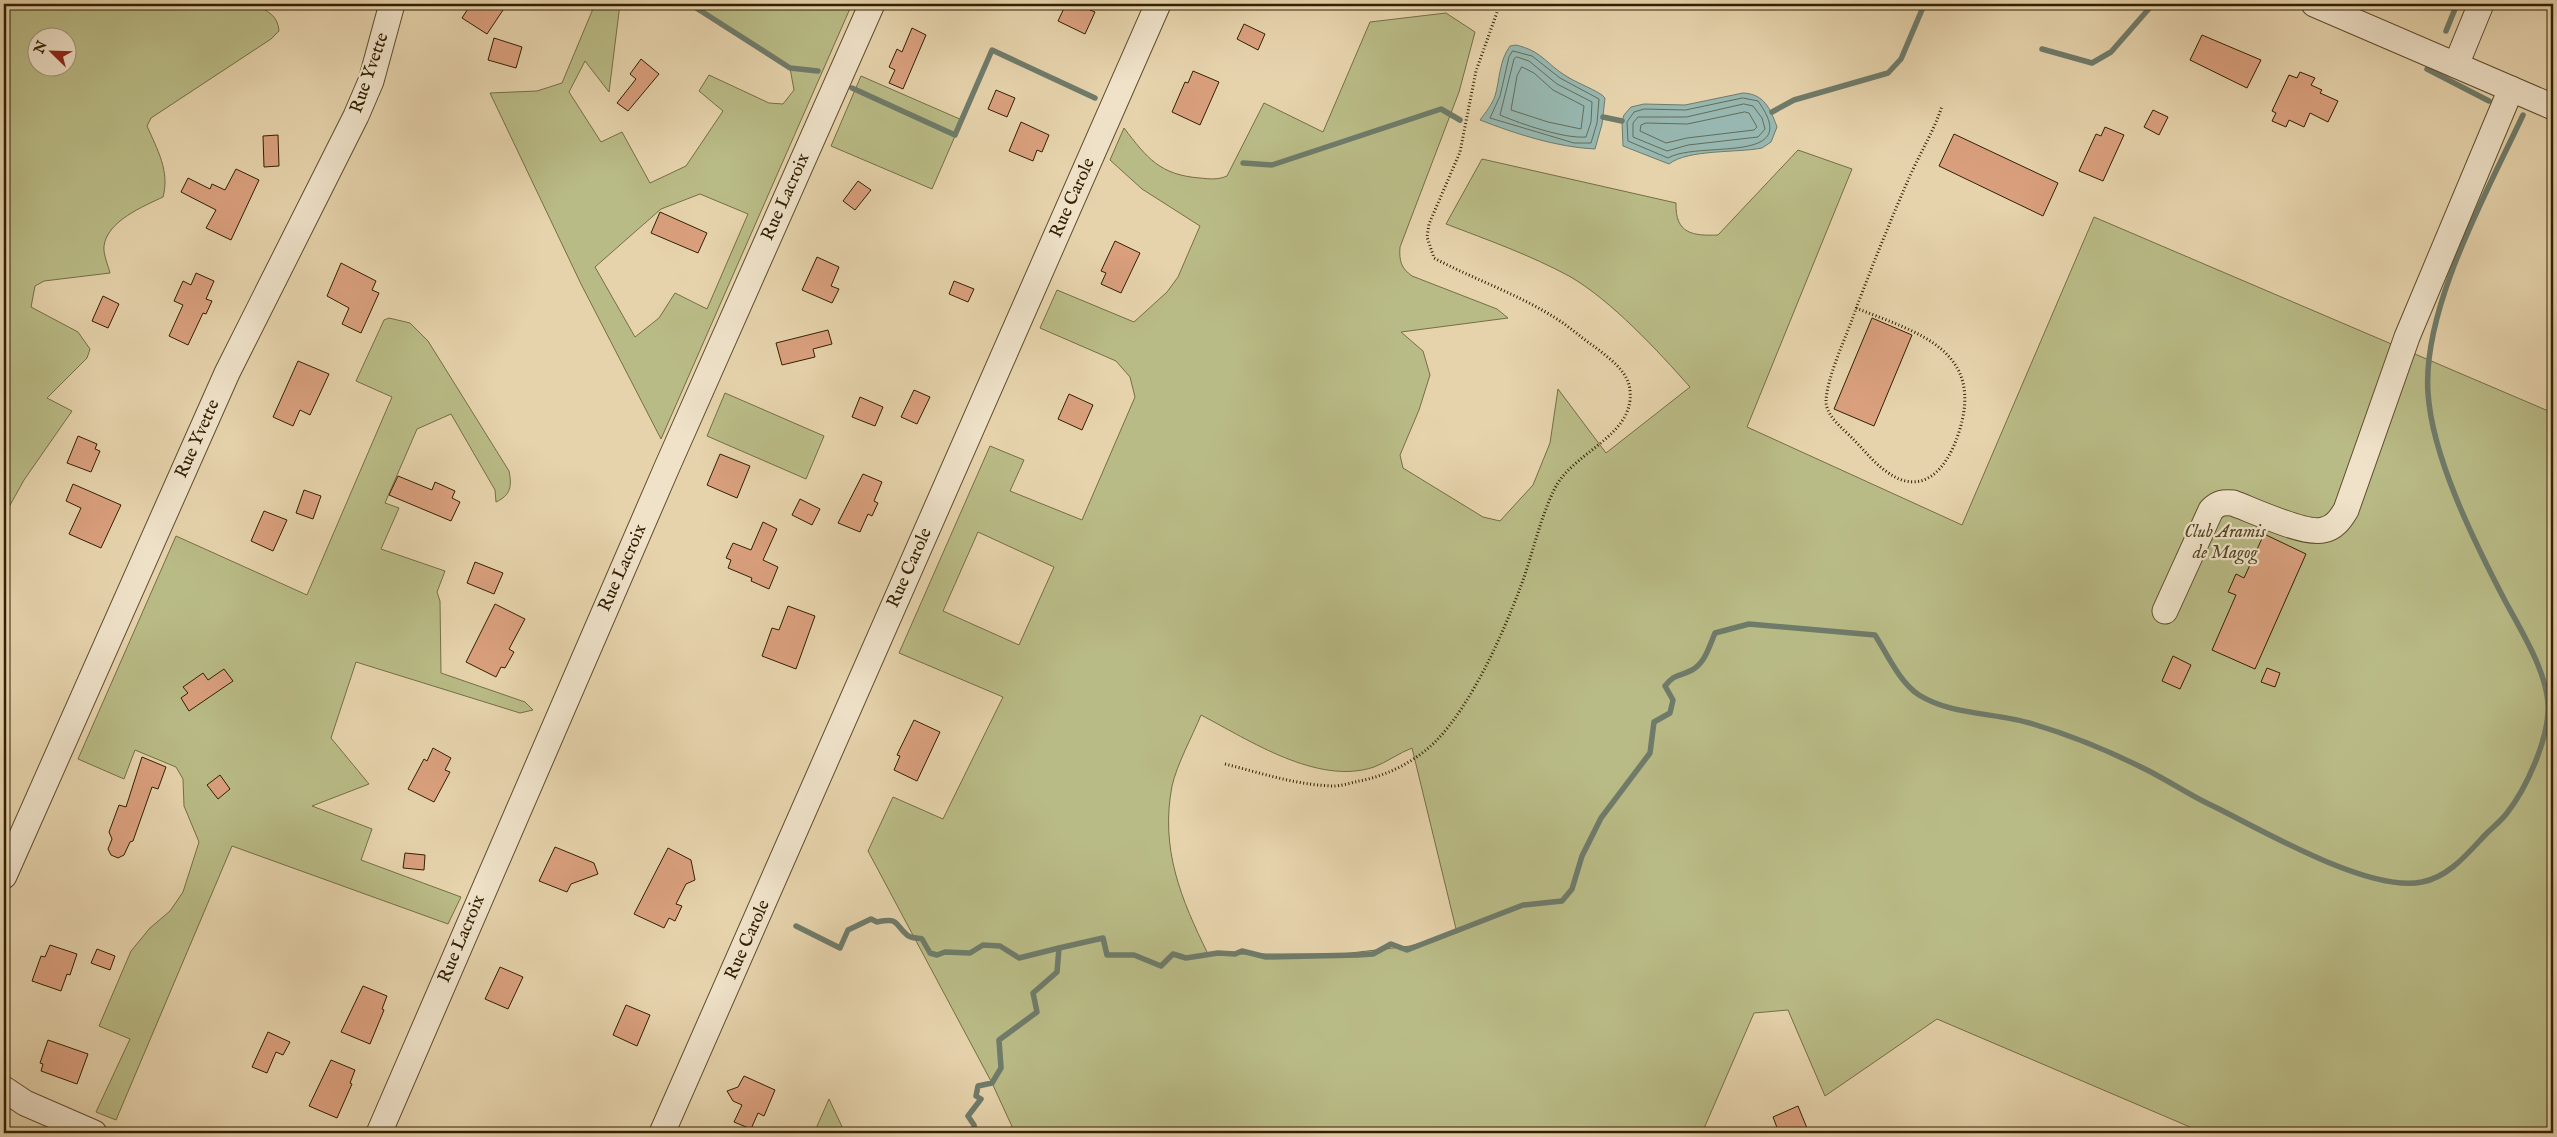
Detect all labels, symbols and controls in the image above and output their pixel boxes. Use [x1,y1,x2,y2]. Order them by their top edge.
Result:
north arrow [28,28,78,78]
street label: Rue Yvette [345,30,395,116]
text: N [30,38,52,57]
street label: Rue Lacroix [757,150,816,244]
street label: Rue Carole [1045,154,1101,242]
street label: Rue Yvette [170,396,226,482]
street label: Rue Lacroix [594,521,653,615]
park label: Club Aramis de Magog [2184,521,2267,565]
street label: Rue Carole [882,524,938,612]
street label: Rue Lacroix [433,891,491,986]
street label: Rue Carole [720,896,776,984]

